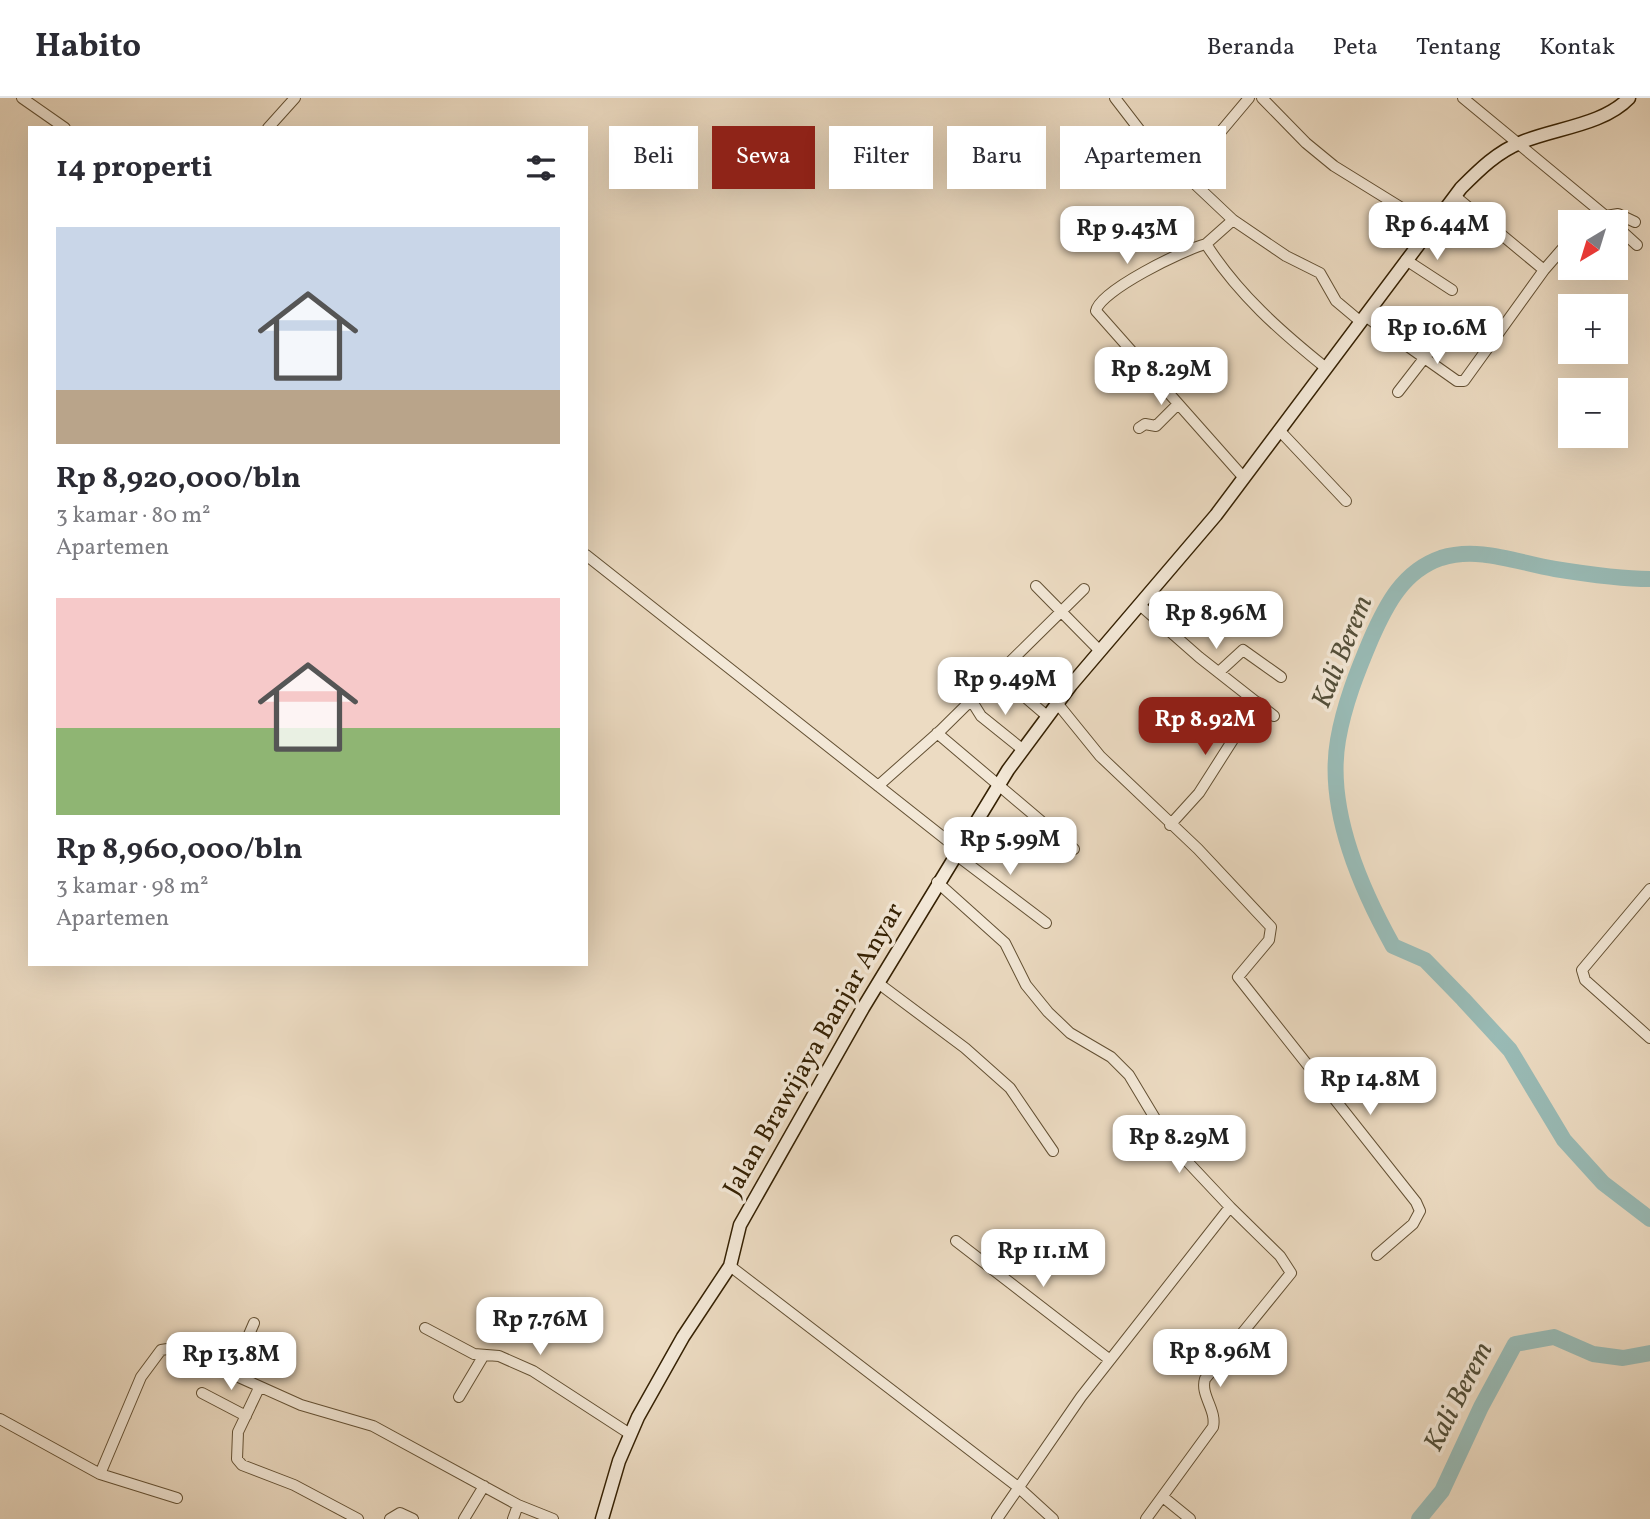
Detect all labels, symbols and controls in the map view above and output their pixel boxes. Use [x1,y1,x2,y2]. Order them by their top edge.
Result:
text: Habito [35,25,141,71]
text: Beranda [1207,31,1295,65]
text: Peta [1333,31,1378,65]
text: Tentang [1416,31,1501,65]
text: Kontak [1539,31,1615,65]
chip: Beli [609,126,698,189]
chip: Sewa [712,126,815,189]
chip: Filter [829,126,933,189]
chip: Baru [947,126,1046,189]
chip: Apartemen [1060,126,1226,189]
text: 14 properti [56,147,213,189]
icon: filters [522,149,560,187]
pin: Rp 6.44M [1365,202,1509,262]
pin: Rp 9.43M [1055,206,1199,266]
text: Rp 6.44M [1385,209,1489,241]
north arrow [1558,210,1628,280]
map controls [1558,210,1628,448]
text: Rp 9.43M [1076,213,1178,245]
icon: home [245,273,371,399]
button: + [1558,294,1628,364]
pin: Rp 10.6M [1365,306,1509,366]
text: Rp 10.6M [1387,313,1487,345]
pin: Rp 8.29M [1089,348,1233,407]
text: Rp 8.29M [1111,354,1211,386]
button: − [1558,378,1628,448]
text: Rp 8,920,000/bln [56,458,301,500]
text: 3 kamar · 80 m² [56,500,211,532]
text: Apartemen [56,532,169,564]
water label: Kali Berem [1303,590,1383,714]
pin: Rp 8.96M [1144,592,1288,651]
text: Rp 8.96M [1165,598,1267,630]
icon: home [245,644,371,770]
pin: Rp 9.49M [933,658,1077,717]
text: Rp 9.49M [954,664,1056,696]
pin: Rp 8.92M [1133,698,1277,757]
text: Rp 8.92M [1155,704,1255,736]
pin: Rp 5.99M [938,818,1082,877]
text: Rp 5.99M [960,824,1060,856]
text: Rp 8,960,000/bln [56,829,303,871]
text: 3 kamar · 98 m² [56,871,209,903]
street label: Jalan Brawijaya Banjar Anyar [715,897,913,1203]
text: Apartemen [56,903,169,935]
pin: Rp 14.8M [1298,1058,1442,1117]
text: Rp 14.8M [1320,1064,1420,1096]
pin: Rp 8.29M [1107,1116,1251,1175]
text: Rp 8.29M [1129,1122,1229,1154]
pin: Rp 11.1M [971,1230,1115,1289]
text: Rp 11.1M [997,1236,1089,1268]
pin: Rp 7.76M [468,1298,612,1357]
text: Rp 7.76M [492,1304,588,1336]
pin: Rp 8.96M [1148,1330,1292,1389]
pin: Rp 13.8M [159,1332,303,1392]
text: Rp 8.96M [1169,1336,1271,1368]
water label: Kali Berem [1415,1336,1503,1458]
text: Rp 13.8M [182,1339,280,1371]

